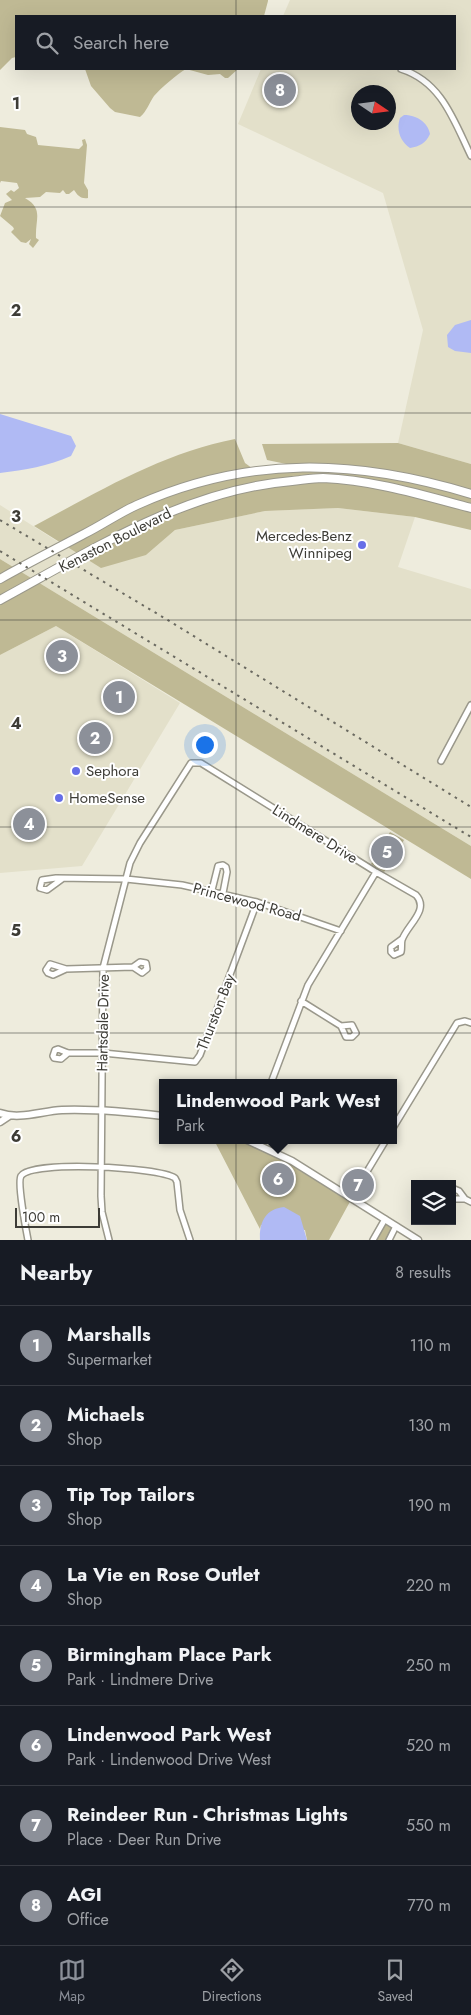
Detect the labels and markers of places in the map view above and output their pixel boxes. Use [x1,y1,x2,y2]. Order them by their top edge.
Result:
pin: 8 [264,71,296,109]
place label: Mercedes-Benz Winnipeg [256,525,352,564]
marker: Mercedes-Benz Winnipeg [356,539,368,551]
pin: 3 [46,637,78,675]
pin: 1 [103,678,135,716]
pin: 2 [79,719,111,757]
place label: Sephora [86,760,139,782]
marker: Sephora [70,765,82,777]
place label: HomeSense [69,787,145,809]
marker: HomeSense [53,792,65,804]
pin: 4 [13,805,45,843]
pin: 5 [371,833,403,871]
pin: 6 [262,1160,294,1198]
pin: 7 [342,1166,374,1204]

